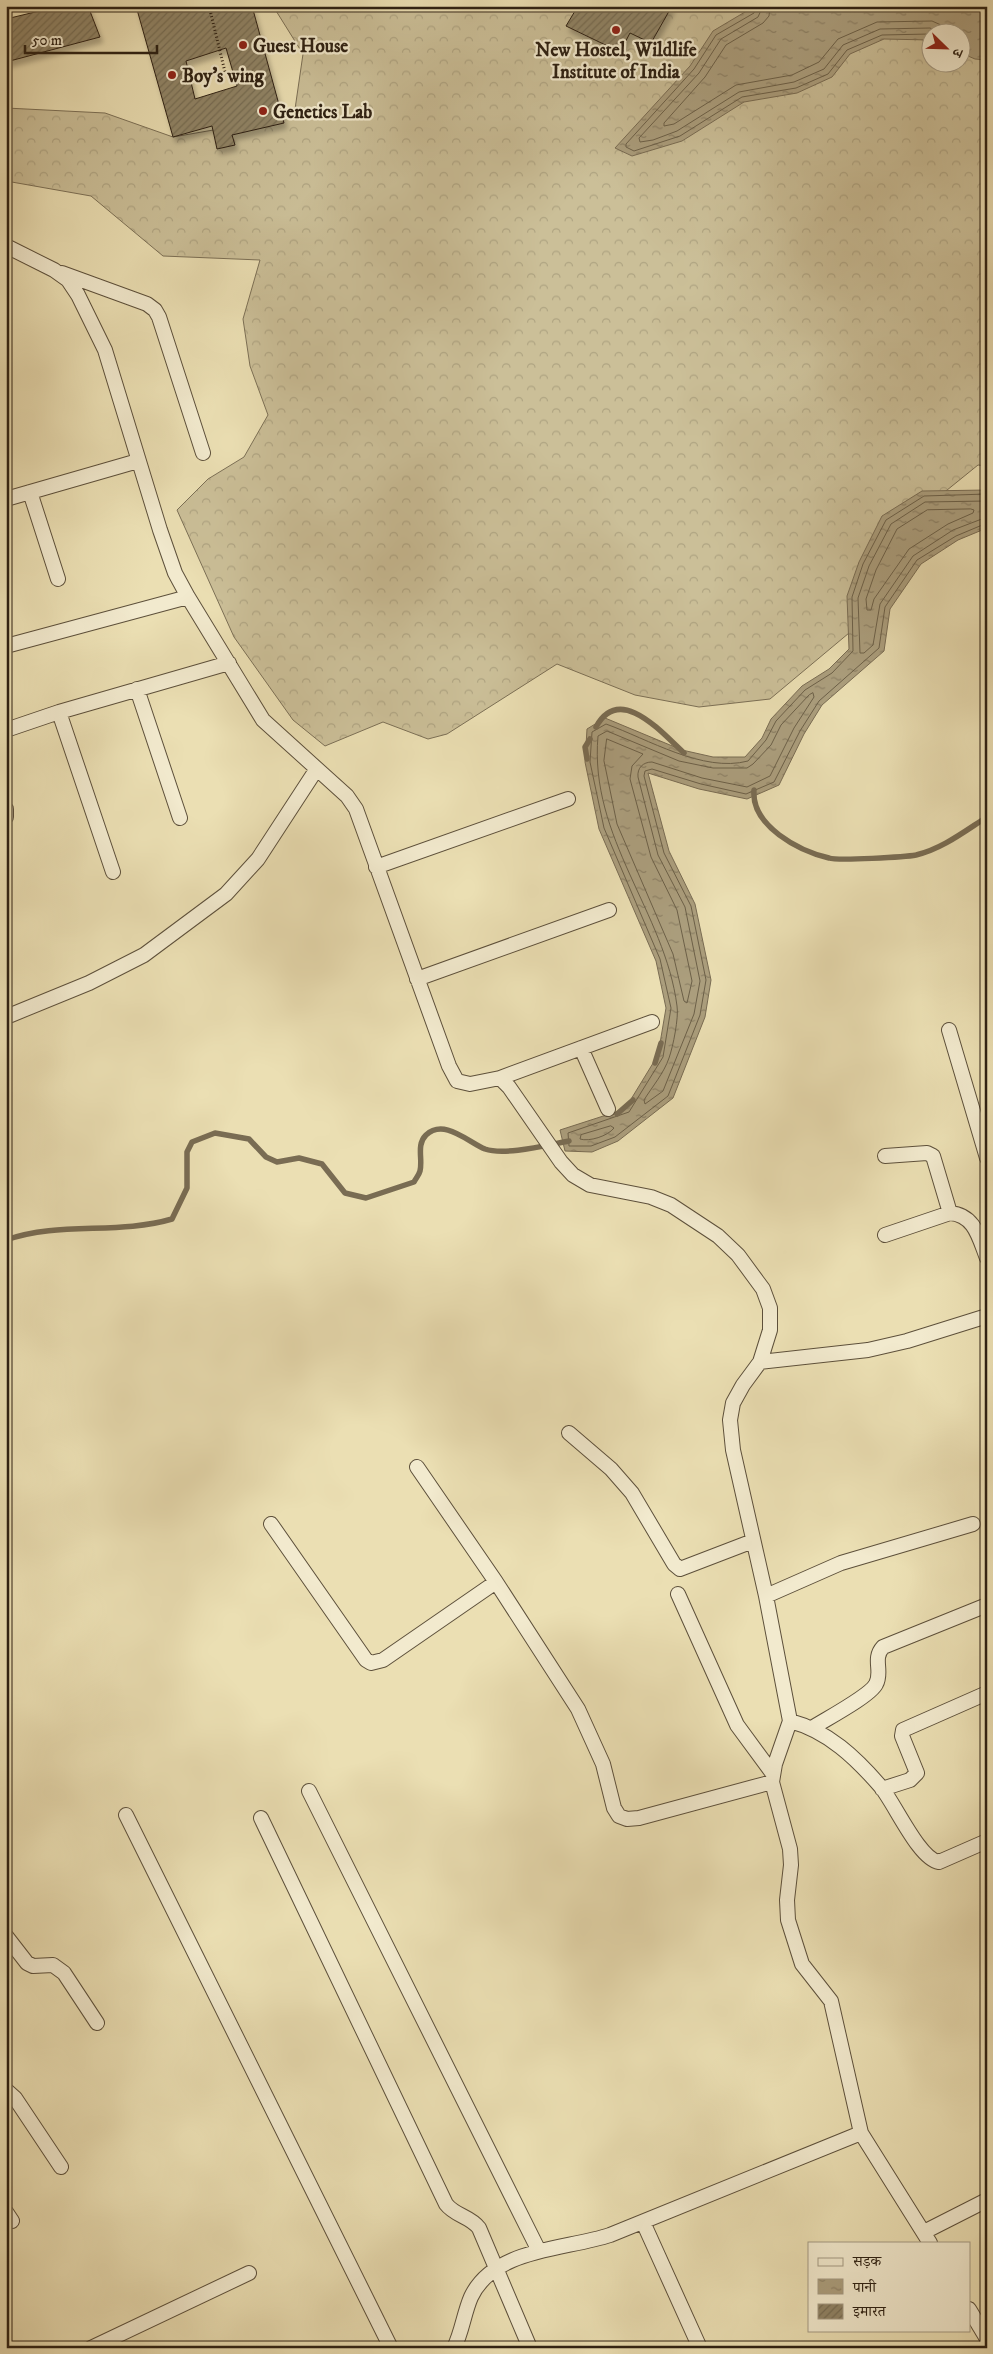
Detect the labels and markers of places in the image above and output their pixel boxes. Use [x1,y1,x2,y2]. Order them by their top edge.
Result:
marker: New Hostel, Wildlife Institute of India [610,24,622,36]
place label: Guest House [253,35,348,58]
marker: Guest House [237,39,249,51]
place label: New Hostel, Wildlife Institute of India [535,39,697,84]
place label: Boy's wing [182,65,264,88]
marker: Boy's wing [166,69,178,81]
place label: Genetics Lab [273,101,372,124]
marker: Genetics Lab [257,105,269,117]

